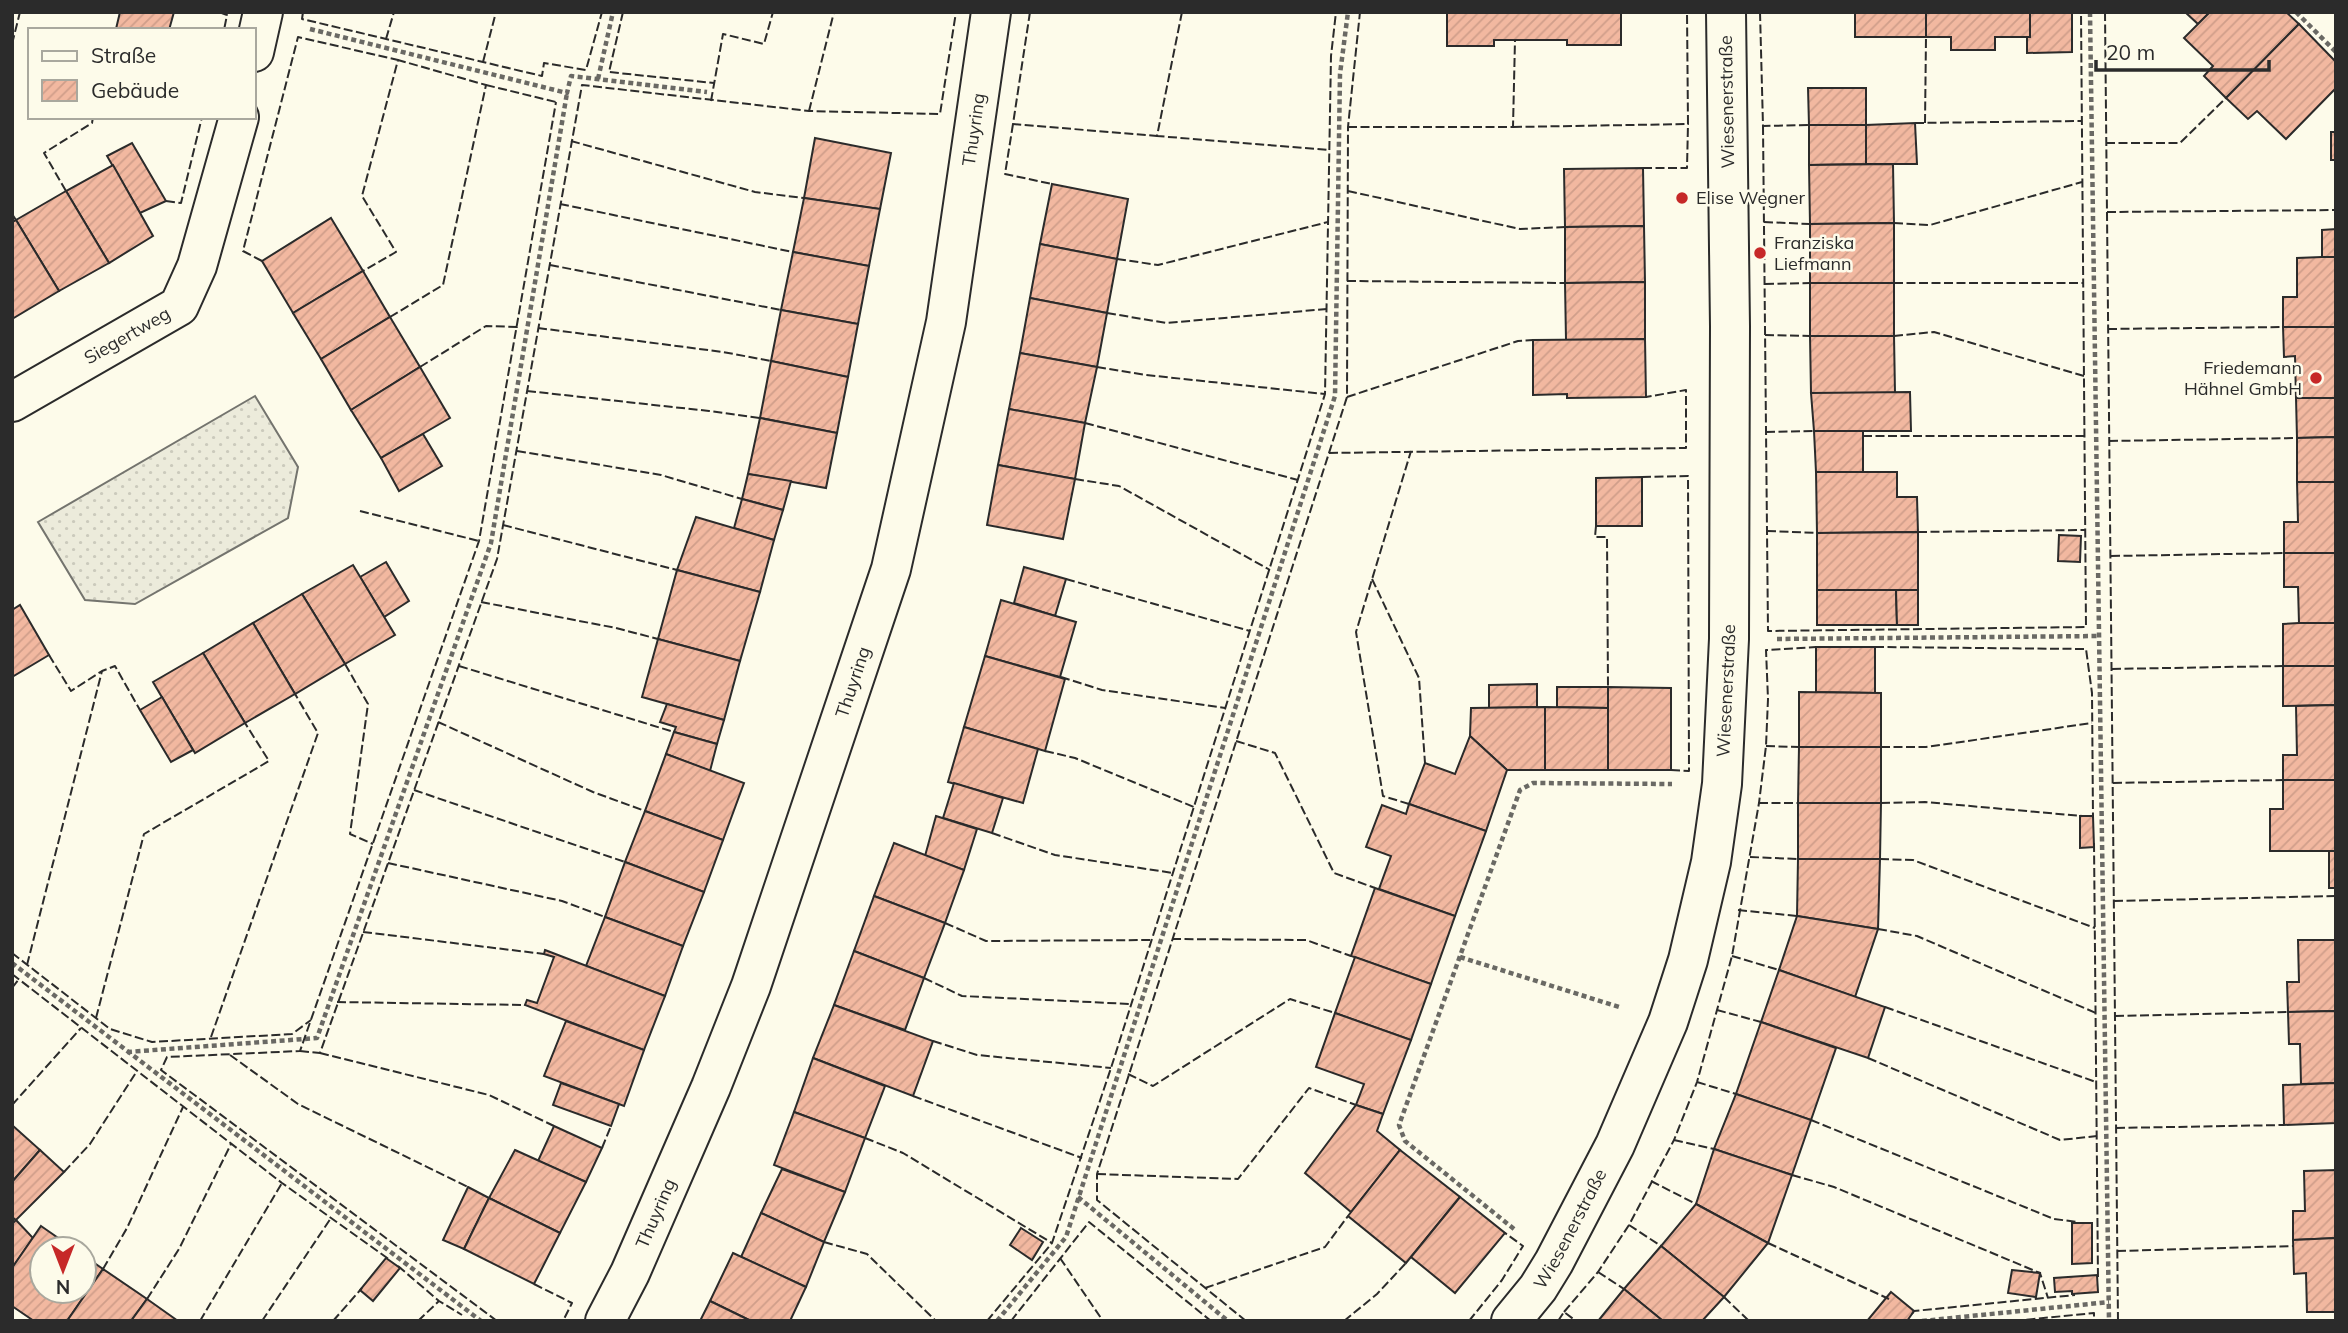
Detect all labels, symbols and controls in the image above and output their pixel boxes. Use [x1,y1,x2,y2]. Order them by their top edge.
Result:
legend [28,28,256,119]
scale bar [2096,28,2269,72]
street label: Wiesenerstraße [1714,35,1739,169]
text: 20 m [2106,39,2155,65]
text: Straße [91,42,156,68]
text: Gebäude [91,77,179,103]
street label: Thuyring [957,91,990,168]
place label: Elise Wegner [1696,186,1806,209]
marker: Elise Wegner [1674,190,1690,206]
place label: Franziska Liefmann [1774,231,1854,275]
marker: Franziska Liefmann [1752,245,1768,261]
street label: Siegertweg [80,301,174,369]
place label: Friedemann Hähnel GmbH [2184,356,2302,400]
marker: Friedemann Hähnel GmbH [2308,370,2324,386]
street label: Wiesenerstraße [1711,624,1740,758]
street label: Thuyring [830,644,875,721]
street label: Wiesenerstraße [1528,1165,1612,1293]
street label: Thuyring [630,1175,681,1252]
north arrow [28,1235,98,1305]
text: N [56,1275,70,1299]

